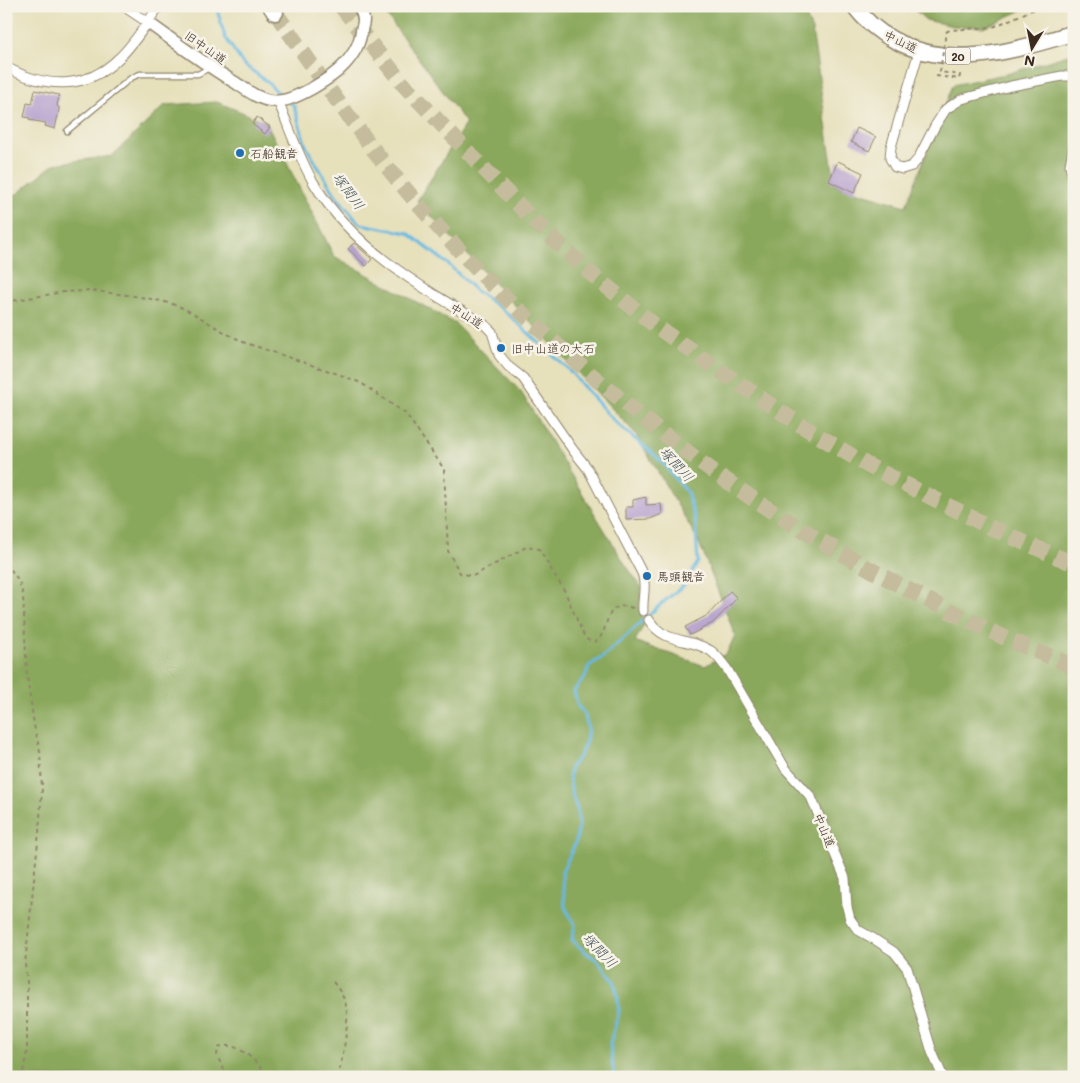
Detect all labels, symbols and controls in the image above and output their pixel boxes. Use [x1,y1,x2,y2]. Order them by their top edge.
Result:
north arrow [1008,22,1058,72]
street label: 中山道 [881,26,921,56]
street label: 旧中山道 [182,27,230,67]
road number: 20 [946,48,970,64]
text: N [1023,51,1037,72]
place label: 石船観音 [250,145,298,161]
marker: 石船観音 [234,147,246,159]
water label: 塚間川 [329,169,369,213]
street label: 中山道 [447,299,487,331]
place label: 旧中山道の大石 [511,340,595,356]
marker: 旧中山道の大石 [495,342,507,354]
water label: 塚間川 [656,442,698,486]
place label: 馬頭観音 [657,568,705,584]
marker: 馬頭観音 [641,570,653,582]
street label: 中山道 [811,810,839,850]
water label: 塚間川 [579,928,621,972]

